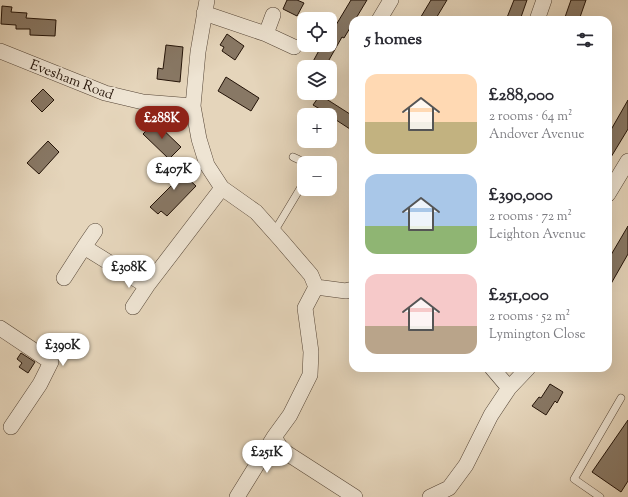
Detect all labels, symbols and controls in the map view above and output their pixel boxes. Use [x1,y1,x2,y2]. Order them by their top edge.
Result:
map controls [297,12,337,196]
button: locate [297,12,337,52]
text: 5 homes [365,28,422,52]
icon: filters [574,29,596,51]
street label: Evesham Road [27,56,116,106]
button: layers [297,60,337,100]
text: £288,000 [489,84,554,108]
icon: home [397,90,445,138]
pin: £288K [134,106,190,140]
button: + [297,108,337,148]
text: 2 rooms · 64 m² [489,108,572,126]
text: £288K [144,110,180,128]
text: Andover Avenue [489,126,585,144]
button: − [297,156,337,196]
pin: £407K [146,157,202,191]
text: £407K [156,161,192,179]
text: £390,000 [489,184,553,208]
icon: home [397,190,445,238]
text: 2 rooms · 72 m² [489,208,572,226]
text: Leighton Avenue [489,226,586,244]
pin: £308K [101,255,157,289]
text: £308K [111,259,147,277]
text: £251,000 [489,284,549,308]
icon: home [397,290,445,338]
text: 2 rooms · 52 m² [489,308,570,326]
text: Lymington Close [489,326,586,344]
pin: £390K [35,333,91,367]
text: £390K [46,337,80,355]
pin: £251K [239,440,295,474]
text: £251K [251,444,283,462]

